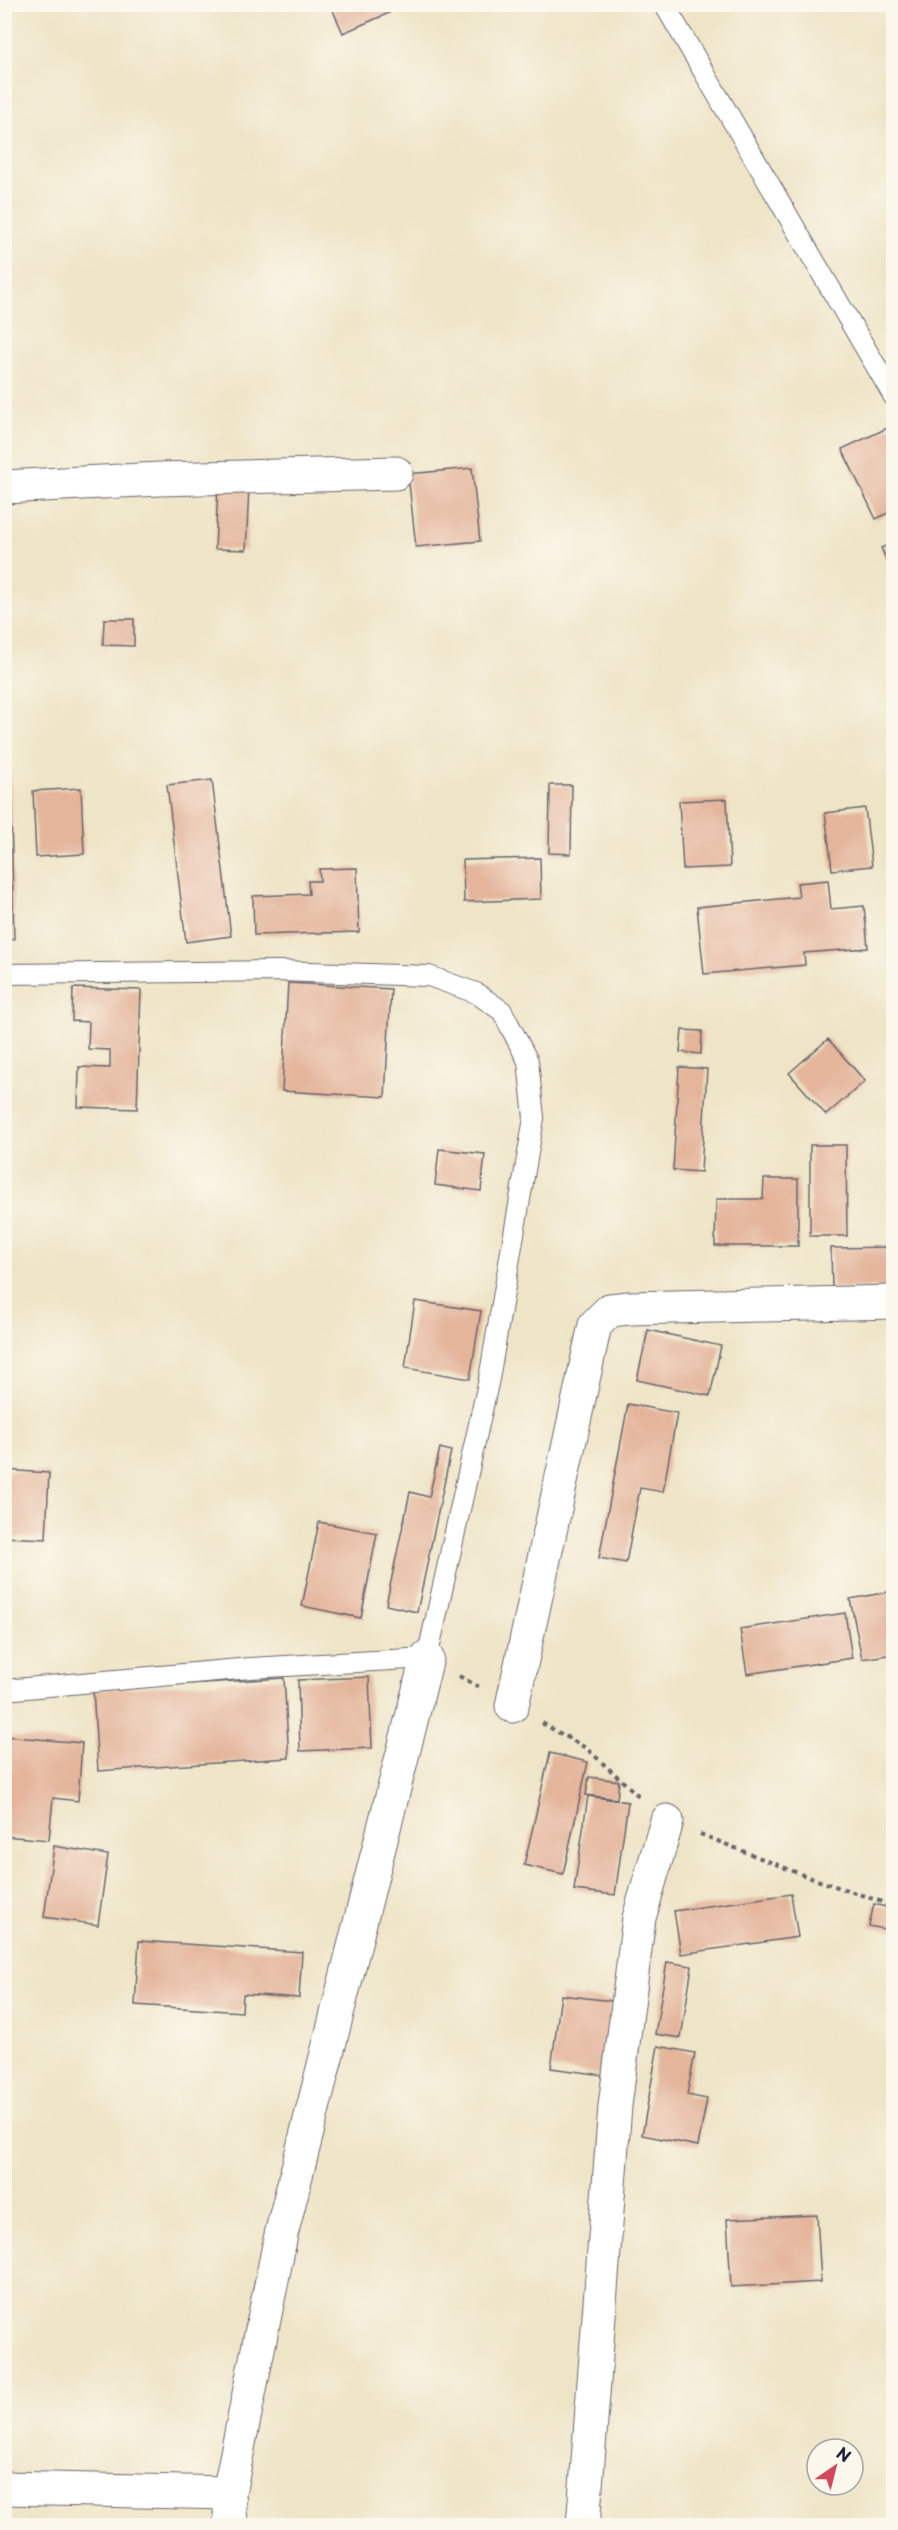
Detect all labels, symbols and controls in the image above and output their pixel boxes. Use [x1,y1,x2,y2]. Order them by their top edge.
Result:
north arrow [805,2437,865,2497]
text: N [832,2440,856,2467]

